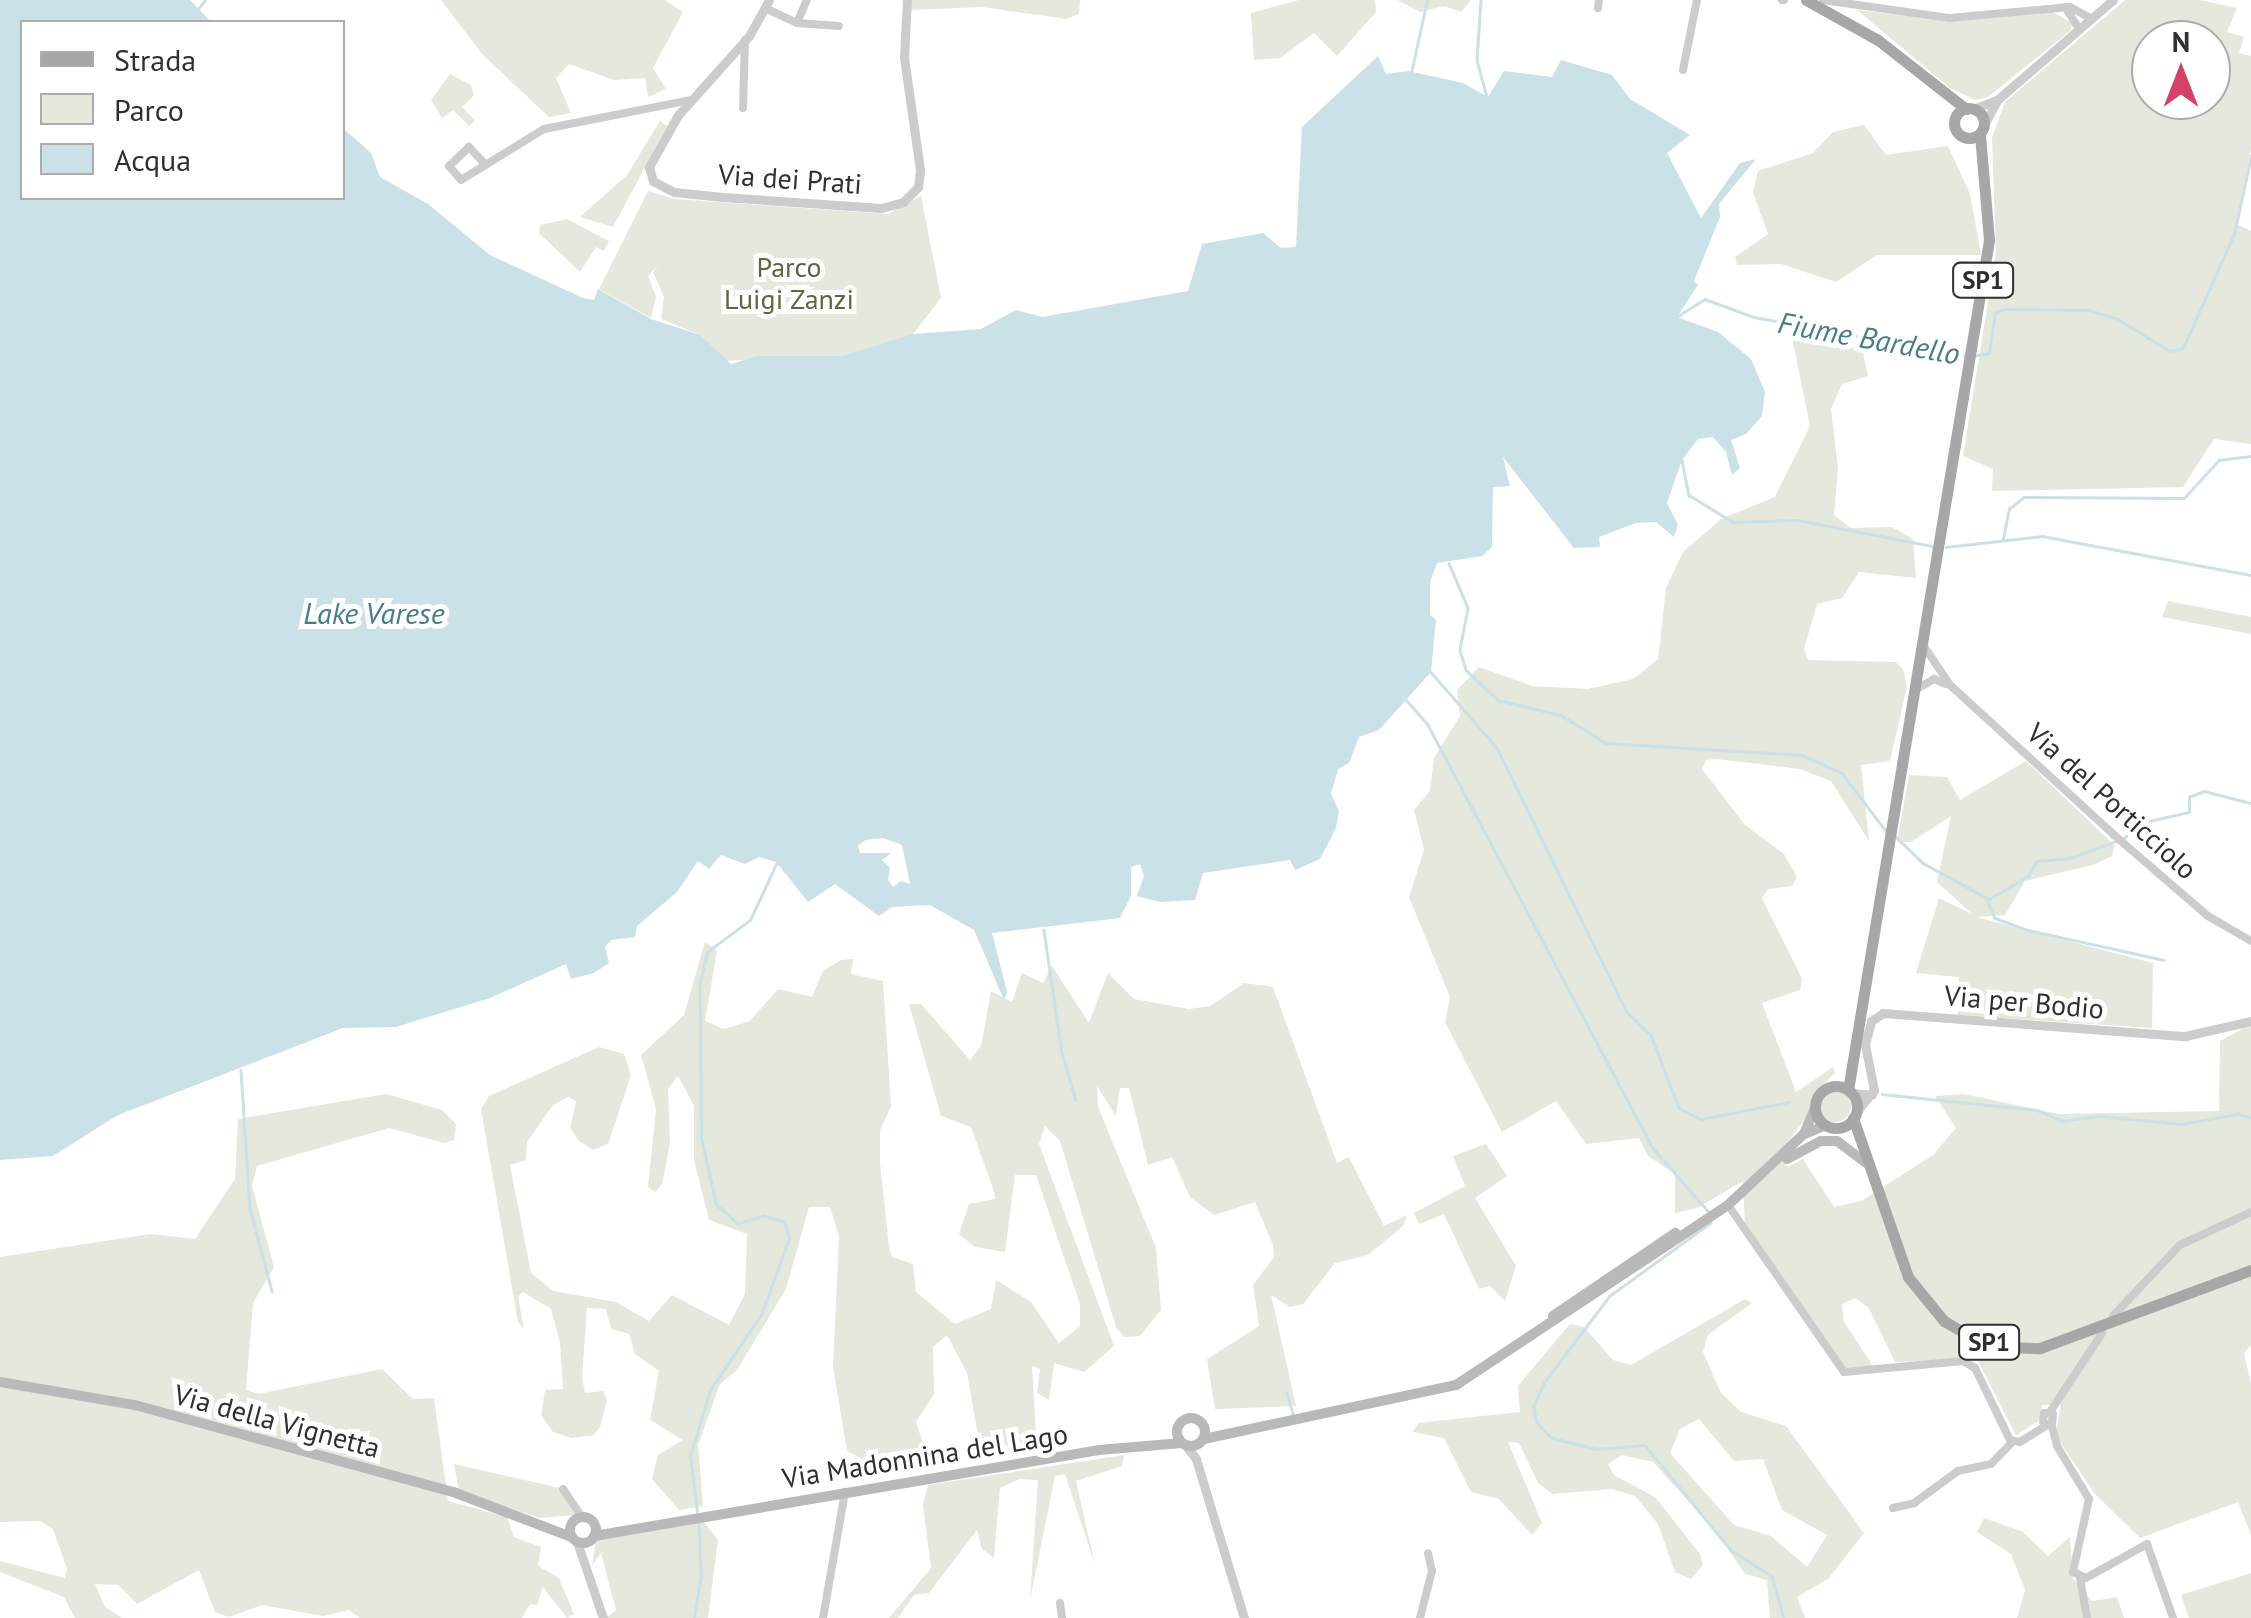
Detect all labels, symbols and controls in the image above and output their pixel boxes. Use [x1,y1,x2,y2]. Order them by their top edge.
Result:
legend [20,20,345,200]
north arrow [2131,20,2231,120]
text: N [2172,23,2190,60]
text: Strada [114,40,196,79]
text: Parco [114,90,184,129]
text: Acqua [114,140,191,179]
street label: Via dei Prati [717,157,863,201]
park label: Parco Luigi Zanzi [724,250,854,316]
road number: SP1 [1950,260,2016,300]
water label: Fiume Bardello [1775,304,1963,372]
water label: Lake Varese [303,595,445,631]
street label: Via del Porticciolo [2020,716,2204,886]
street label: Via per Bodio [1943,978,2105,1026]
road number: SP1 [1956,1322,2022,1362]
street label: Via della Vignetta [170,1377,384,1465]
street label: Via Madonnina del Lago [780,1417,1070,1495]

